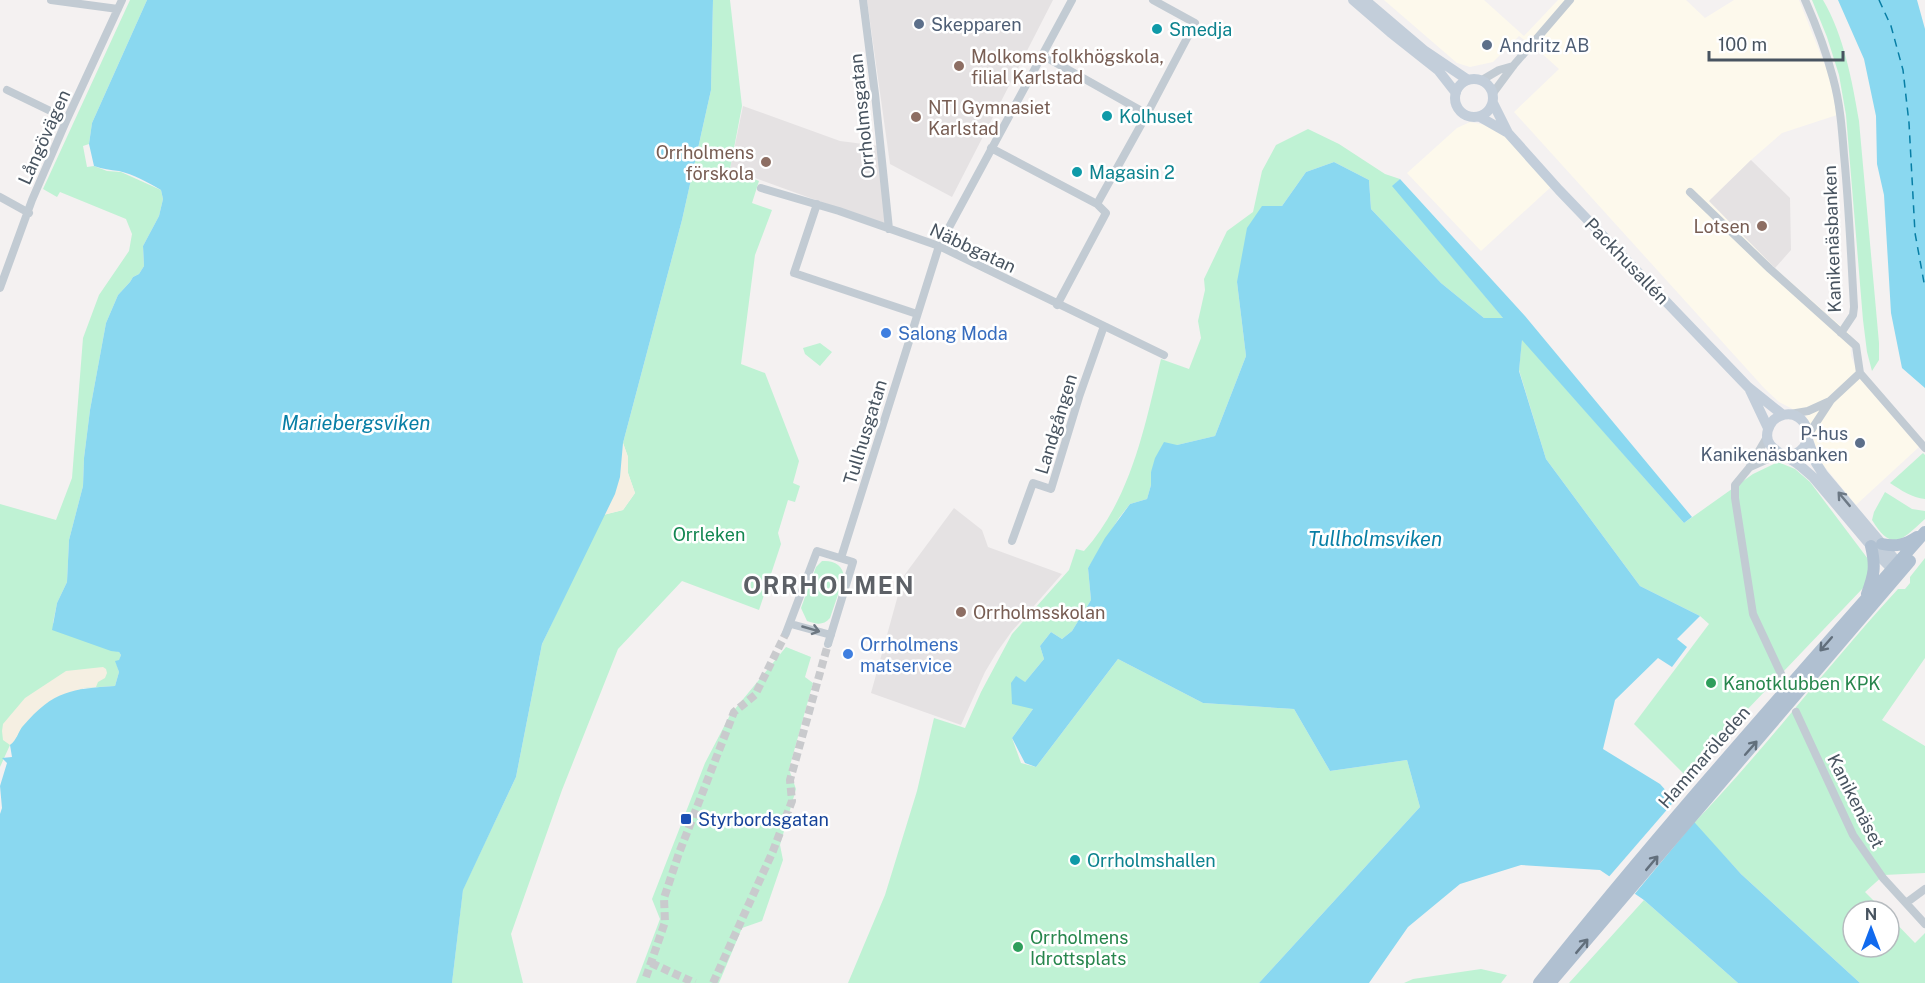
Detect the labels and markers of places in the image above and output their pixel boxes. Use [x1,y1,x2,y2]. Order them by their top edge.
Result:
place label: Skepparen [931,14,1022,35]
marker: Skepparen [912,17,926,31]
place label: Smedja [1169,19,1232,40]
marker: Smedja [1150,22,1164,36]
place label: Andritz AB [1499,35,1589,56]
marker: Andritz AB [1480,38,1494,52]
place label: Molkoms folkhögskola, filial Karlstad [971,46,1164,88]
marker: Molkoms folkhögskola, filial Karlstad [952,59,966,73]
place label: NTI Gymnasiet Karlstad [928,97,1051,139]
place label: Kolhuset [1119,106,1193,127]
marker: Kolhuset [1100,109,1114,123]
marker: NTI Gymnasiet Karlstad [909,110,923,124]
place label: Orrholmens förskola [656,142,754,184]
marker: Orrholmens förskola [759,155,773,169]
place label: Magasin 2 [1089,162,1175,183]
marker: Magasin 2 [1070,165,1084,179]
place label: Lotsen [1694,216,1750,237]
marker: Lotsen [1755,219,1769,233]
place label: Salong Moda [898,323,1008,344]
marker: Salong Moda [879,326,893,340]
place label: P-hus Kanikenäsbanken [1701,423,1848,465]
marker: P-hus Kanikenäsbanken [1853,436,1867,450]
place label: Orrholmsskolan [973,602,1105,623]
marker: Orrholmsskolan [954,605,968,619]
place label: Orrholmens matservice [860,634,958,676]
marker: Orrholmens matservice [841,647,855,661]
place label: Kanotklubben KPK [1723,673,1881,694]
marker: Kanotklubben KPK [1704,676,1718,690]
place label: Styrbordsgatan [698,809,829,830]
marker: Styrbordsgatan [679,812,693,826]
place label: Orrholmshallen [1087,850,1216,871]
marker: Orrholmshallen [1068,853,1082,867]
place label: Orrholmens Idrottsplats [1030,927,1128,969]
marker: Orrholmens Idrottsplats [1011,940,1025,954]

